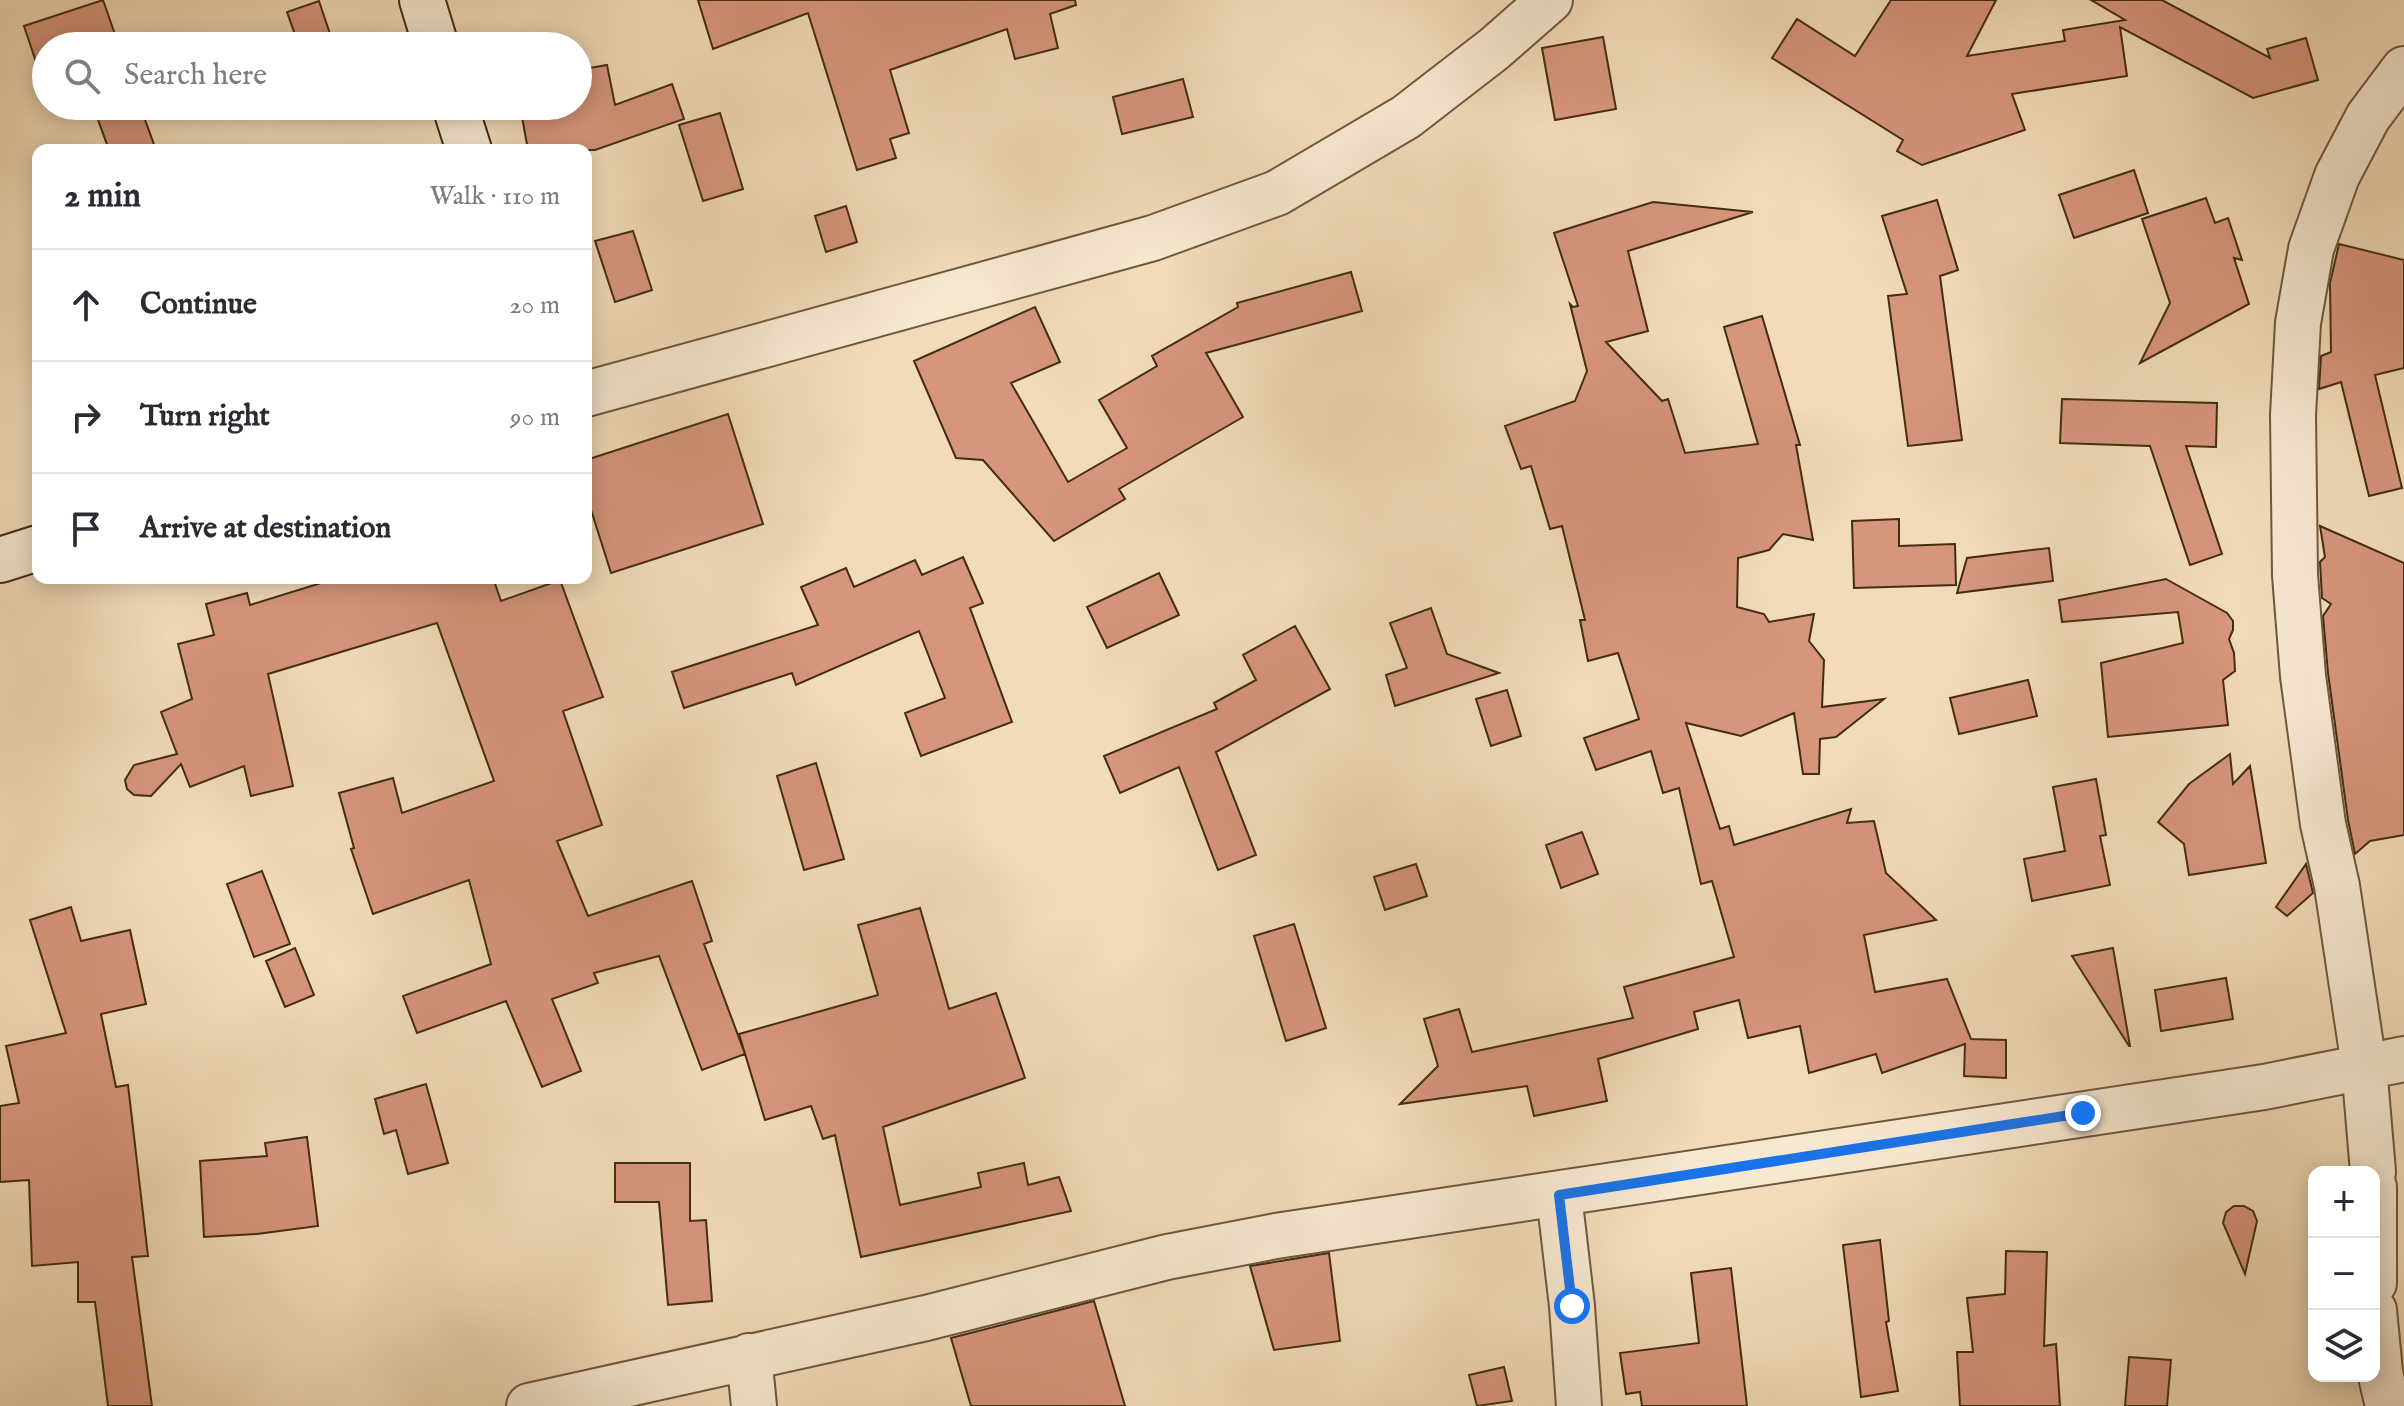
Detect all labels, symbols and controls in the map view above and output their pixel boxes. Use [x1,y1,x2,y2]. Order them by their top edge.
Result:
search box [32,32,592,120]
icon: search [60,54,104,98]
text: Search here [124,57,267,95]
text: 2 min [64,175,141,218]
text: Walk · 110 m [430,180,560,213]
icon: ahead [64,283,108,327]
text: Continue [140,286,257,324]
text: 20 m [509,289,560,322]
icon: right [64,395,108,439]
text: Turn right [140,398,270,436]
text: 90 m [510,401,560,434]
icon: arrive [64,507,108,551]
text: Arrive at destination [140,510,391,548]
route end [2065,1095,2101,1131]
map controls [2308,1166,2380,1382]
button: + [2308,1166,2380,1238]
button: − [2308,1238,2380,1310]
route start [1554,1288,1590,1324]
button: layers [2308,1310,2380,1382]

